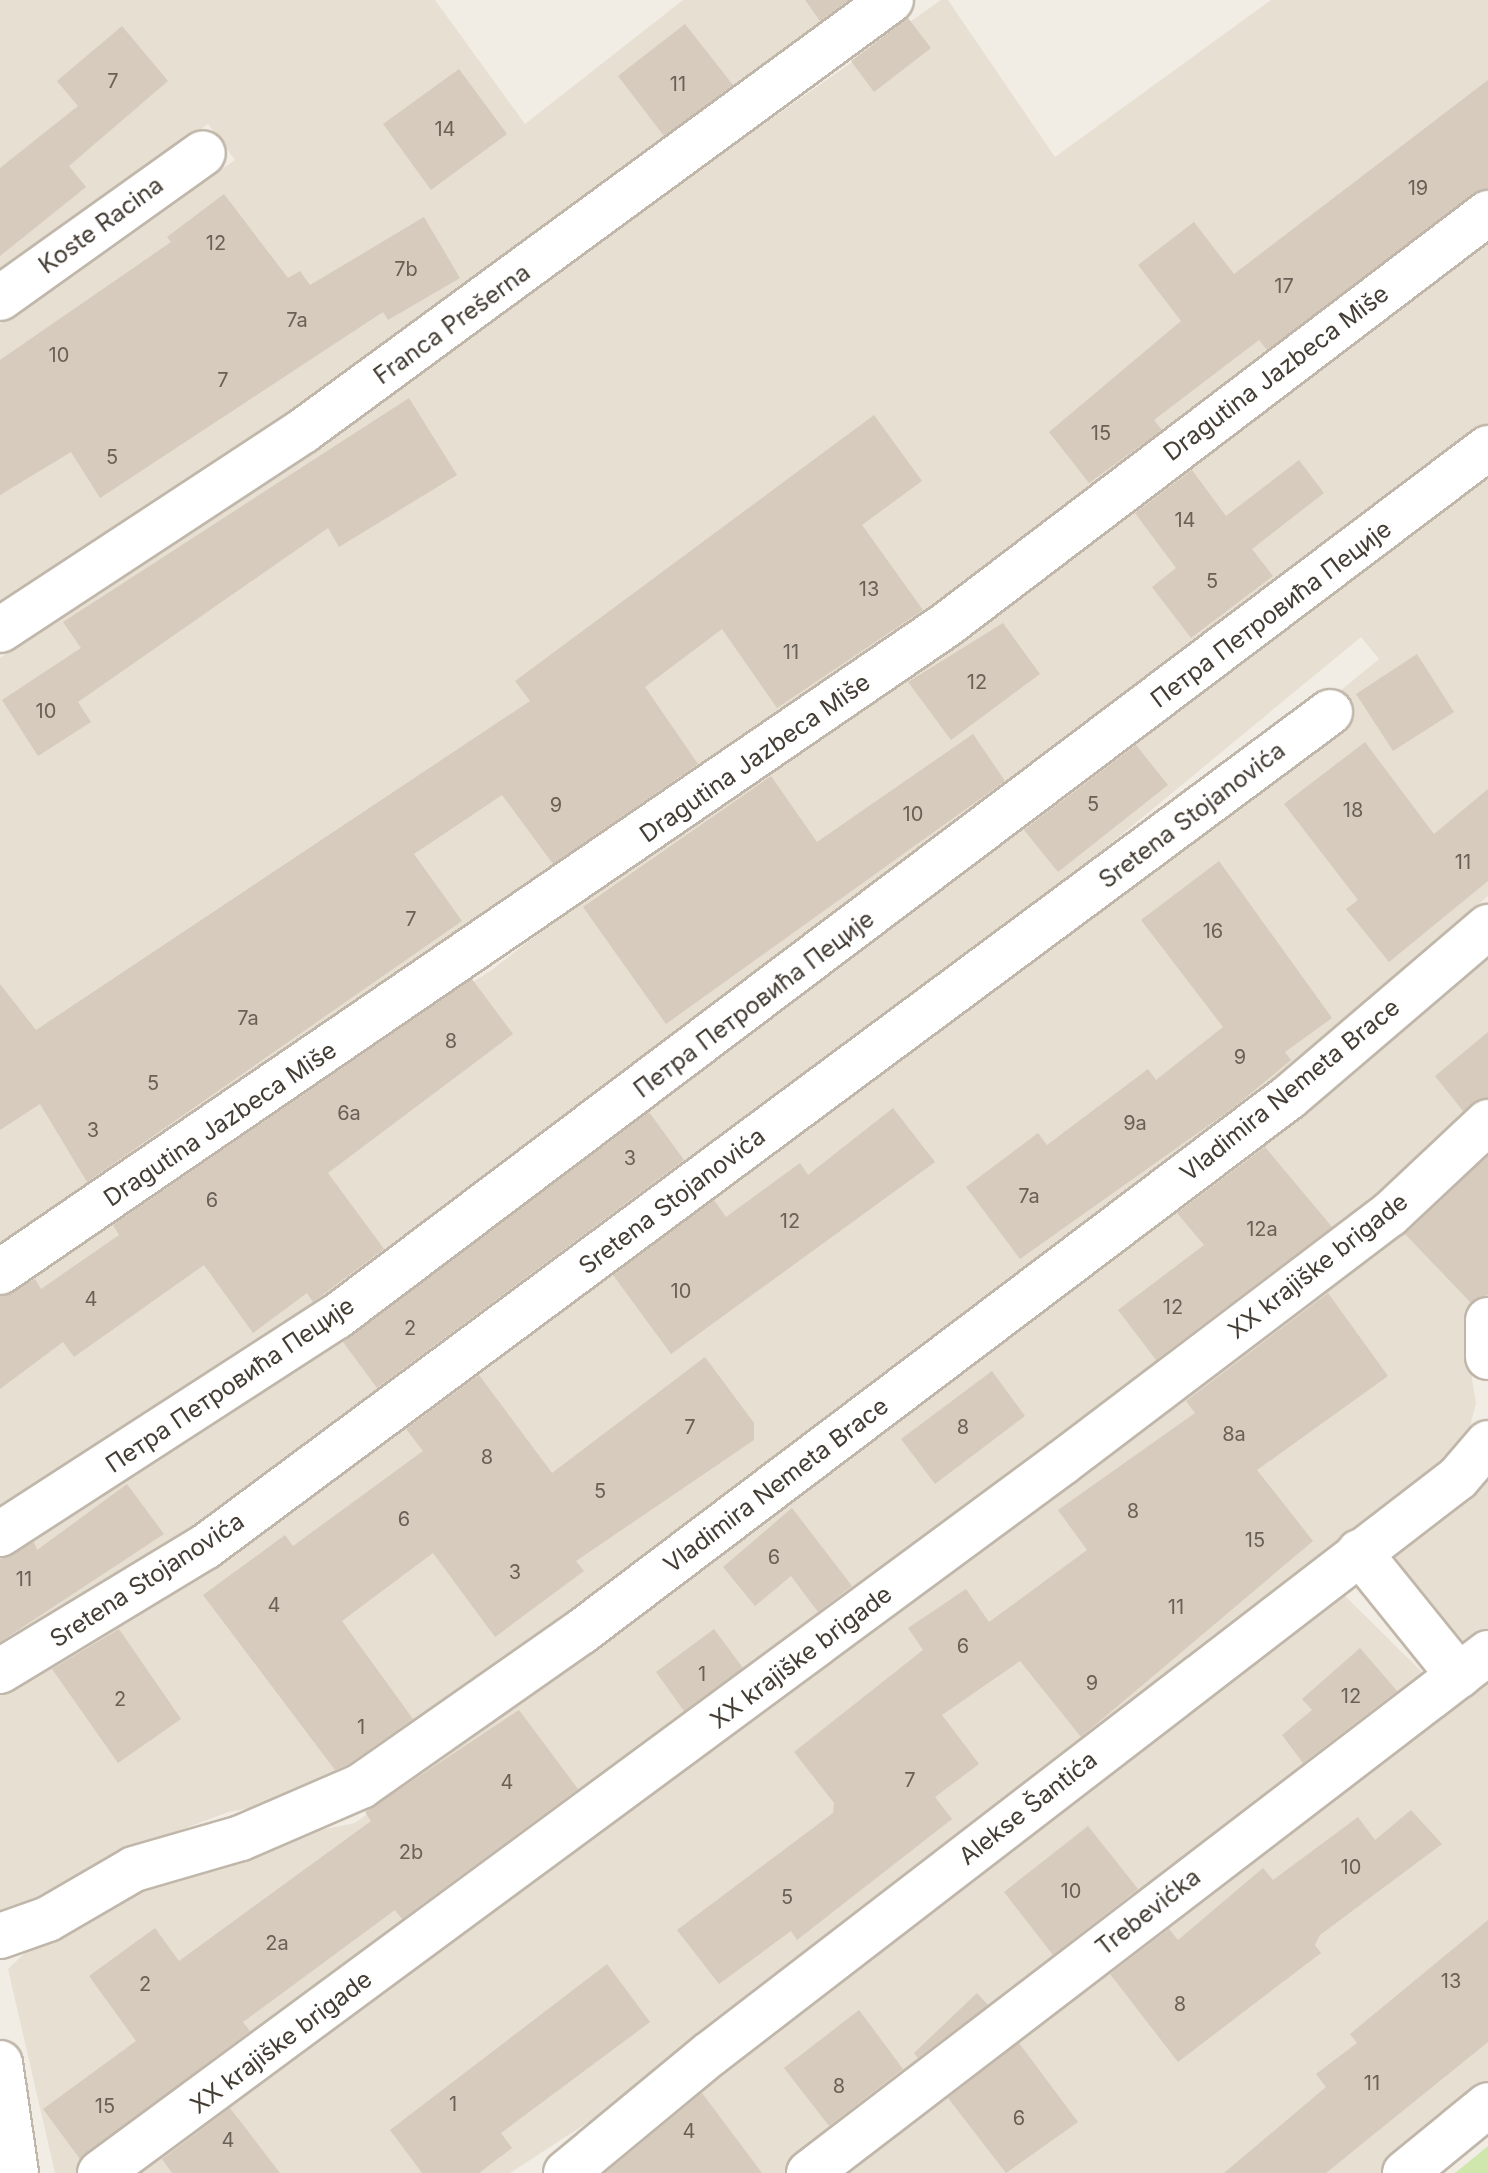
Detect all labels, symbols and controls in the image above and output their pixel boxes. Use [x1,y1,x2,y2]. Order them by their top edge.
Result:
house number: 7 [107,69,119,93]
house number: 11 [670,72,686,96]
house number: 14 [434,117,456,141]
street label: Koste Racina [33,170,169,280]
house number: 19 [1408,176,1428,200]
house number: 12 [206,231,226,255]
house number: 7b [394,257,418,281]
street label: Franca Prešerna [368,258,536,390]
house number: 17 [1274,274,1294,298]
street label: Dragutina Jazbeca Miše [1158,279,1394,467]
house number: 7a [286,308,308,332]
house number: 10 [49,343,69,367]
house number: 7 [217,368,229,392]
house number: 15 [1091,421,1111,445]
house number: 5 [106,445,118,469]
house number: 14 [1174,508,1196,532]
street label: Петра Петровића Пеције [1145,514,1397,714]
house number: 5 [1206,569,1218,593]
house number: 13 [859,577,879,601]
house number: 11 [783,640,799,664]
street label: Dragutina Jazbeca Miše [634,668,876,848]
house number: 12 [967,670,987,694]
house number: 10 [36,699,56,723]
street label: Sretena Stojanovića [1093,736,1291,894]
house number: 5 [1087,792,1099,816]
house number: 9 [550,793,562,817]
house number: 18 [1343,798,1363,822]
house number: 10 [903,802,923,826]
house number: 11 [1455,850,1471,874]
street label: Петра Петровића Пеције [628,904,880,1104]
house number: 7 [405,907,417,931]
house number: 16 [1203,919,1223,943]
street label: Vladimira Nemeta Brace [1175,993,1405,1187]
house number: 7a [237,1006,259,1030]
house number: 8 [445,1029,457,1053]
street label: Dragutina Jazbeca Miše [98,1035,342,1213]
house number: 9 [1234,1045,1246,1069]
house number: 5 [147,1071,159,1095]
house number: 6a [337,1101,361,1125]
house number: 9a [1123,1111,1147,1135]
house number: 3 [87,1118,99,1142]
street label: Sretena Stojanovića [573,1122,771,1280]
house number: 3 [624,1146,636,1170]
house number: 7a [1018,1184,1040,1208]
street label: XX krajiške brigade [1223,1187,1413,1345]
house number: 6 [206,1188,218,1212]
house number: 12 [780,1209,800,1233]
house number: 12a [1246,1217,1278,1241]
house number: 10 [671,1279,691,1303]
house number: 4 [85,1287,97,1311]
street label: Петра Петровића Пеције [100,1291,360,1479]
house number: 12 [1163,1295,1183,1319]
house number: 2 [404,1316,416,1340]
street label: Vladimira Nemeta Brace [658,1391,894,1579]
house number: 7 [684,1415,696,1439]
house number: 8 [957,1415,969,1439]
house number: 8a [1222,1422,1246,1446]
house number: 8 [481,1445,493,1469]
house number: 5 [594,1479,606,1503]
house number: 8 [1127,1499,1139,1523]
street label: Sretena Stojanovića [45,1506,249,1654]
house number: 6 [398,1507,410,1531]
house number: 15 [1245,1528,1265,1552]
house number: 6 [768,1545,780,1569]
house number: 3 [509,1560,521,1584]
house number: 11 [16,1567,32,1591]
street label: XX krajiške brigade [705,1579,897,1735]
house number: 4 [268,1593,280,1617]
house number: 11 [1168,1595,1184,1619]
house number: 6 [957,1634,969,1658]
house number: 1 [698,1662,706,1686]
house number: 9 [1086,1671,1098,1695]
house number: 12 [1341,1684,1361,1708]
house number: 2 [114,1687,126,1711]
house number: 1 [357,1715,365,1739]
street label: Alekse Šantića [953,1745,1103,1871]
house number: 7 [904,1768,916,1792]
house number: 4 [501,1770,513,1794]
house number: 2b [399,1840,423,1864]
house number: 10 [1341,1855,1361,1879]
street label: Trebevićka [1090,1862,1206,1962]
house number: 10 [1061,1879,1081,1903]
house number: 5 [781,1885,793,1909]
house number: 2a [265,1931,289,1955]
street label: XX krajiške brigade [185,1964,377,2120]
house number: 13 [1441,1969,1461,1993]
house number: 2 [139,1972,151,1996]
house number: 8 [1174,1992,1186,2016]
house number: 11 [1364,2071,1380,2095]
house number: 8 [833,2074,845,2098]
house number: 1 [449,2092,457,2116]
house number: 15 [95,2094,115,2118]
house number: 6 [1013,2106,1025,2130]
house number: 4 [683,2119,695,2143]
house number: 4 [222,2128,234,2152]

